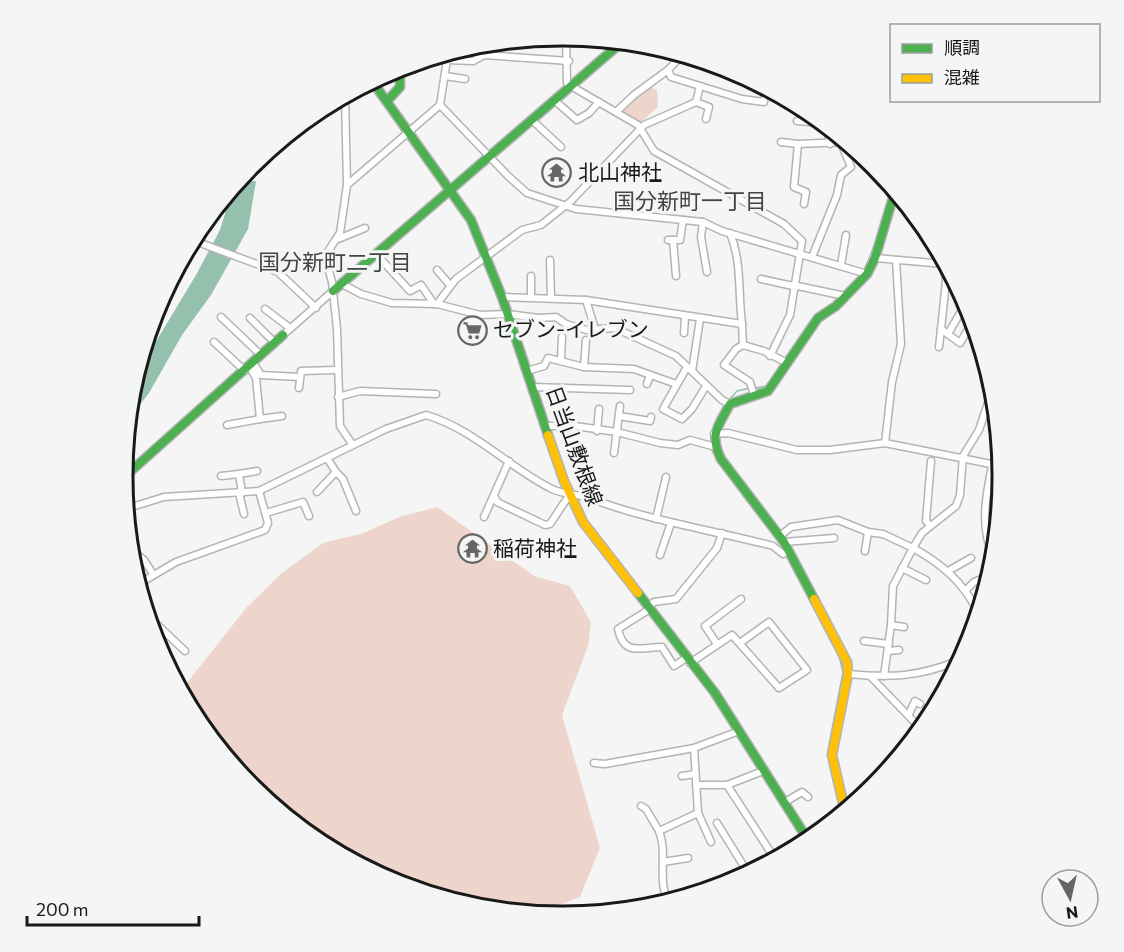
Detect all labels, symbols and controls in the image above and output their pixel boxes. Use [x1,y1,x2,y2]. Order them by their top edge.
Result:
legend [890,24,1100,102]
text: 順調 [944,36,980,58]
text: 混雑 [944,66,980,88]
temple icon: 北山神社 [541,157,573,189]
place label: 北山神社 [578,159,662,184]
district label: 国分新町一丁目 [613,187,767,214]
district label: 国分新町二丁目 [258,248,412,275]
supermarket icon: セブン-イレブン [456,314,488,346]
place label: セブン-イレブン [493,316,649,341]
street label: 日当山敷根線 [542,382,609,509]
temple icon: 稲荷神社 [456,533,488,565]
place label: 稲荷神社 [493,535,577,560]
north arrow [1040,868,1100,928]
scale bar [27,889,200,927]
text: 200 m [36,898,89,920]
text: N [1065,903,1079,924]

